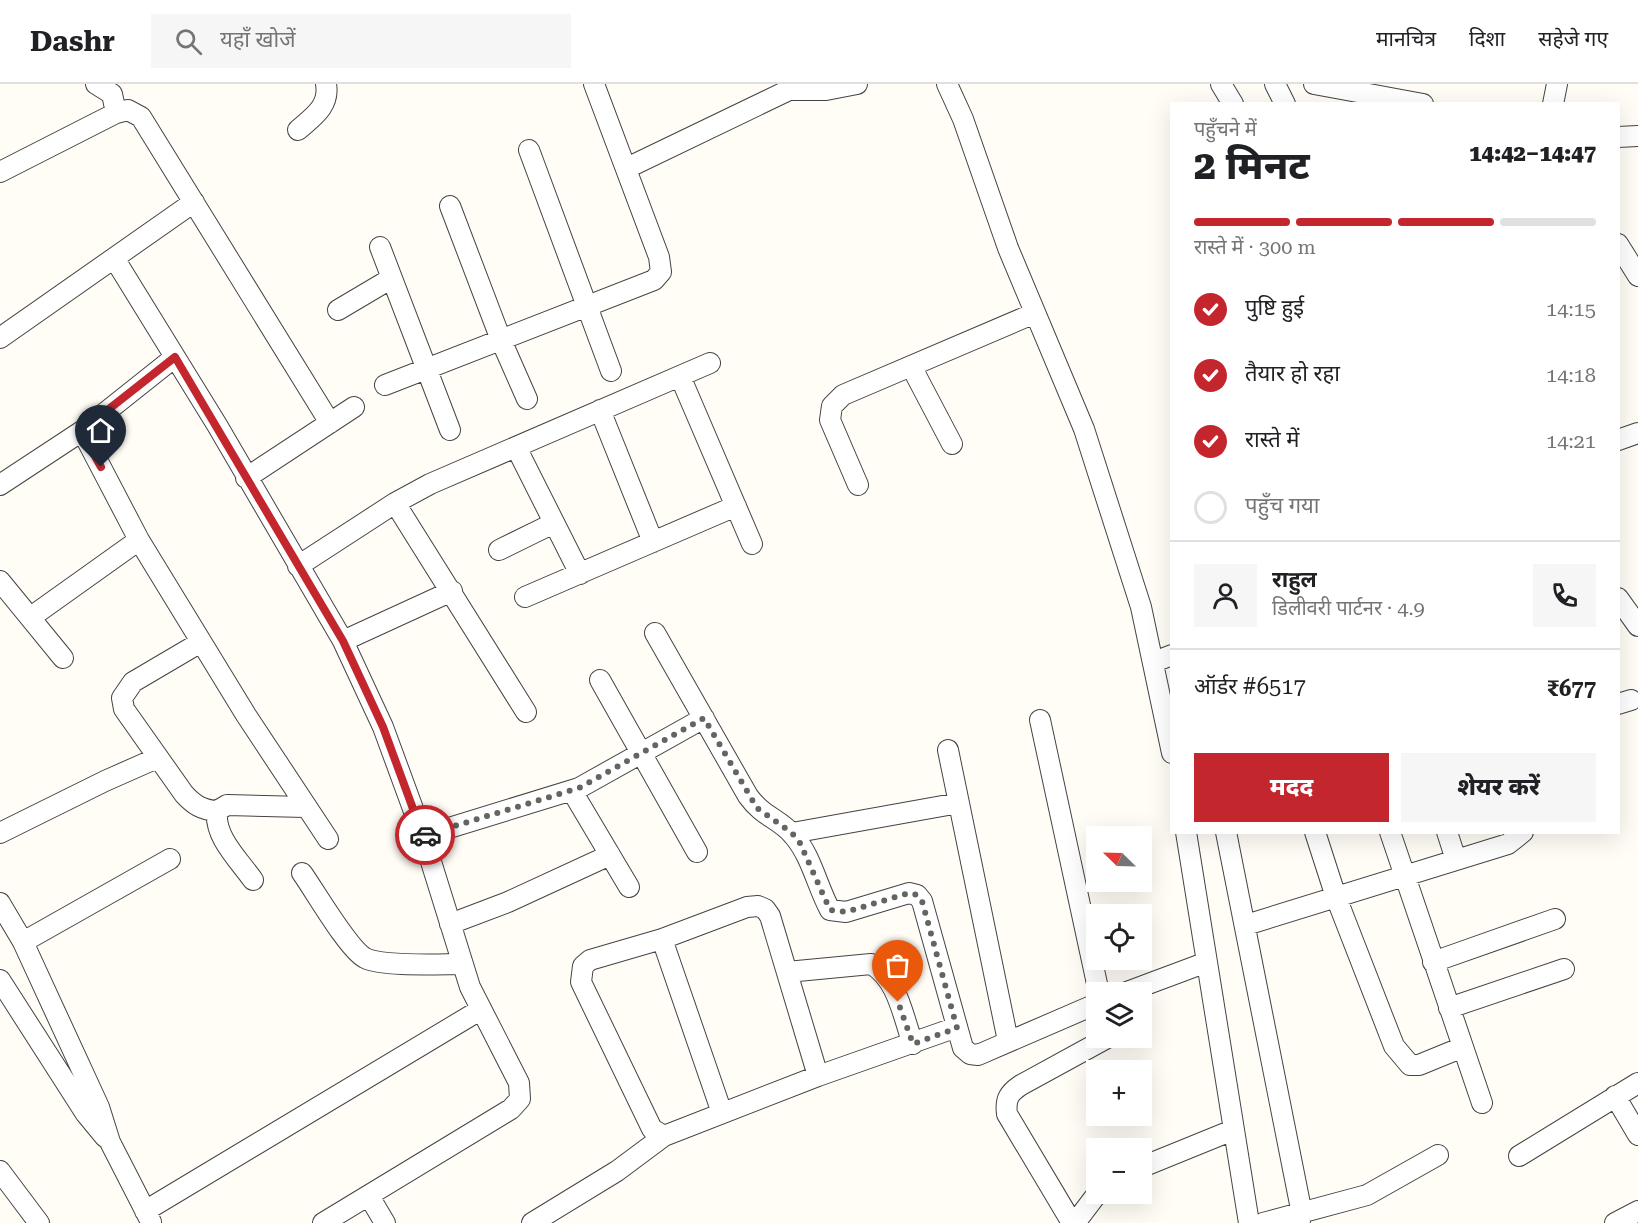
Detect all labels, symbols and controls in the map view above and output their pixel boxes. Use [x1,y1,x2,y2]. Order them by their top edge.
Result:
search box [151,14,571,68]
text: Dashr [30,25,115,58]
icon: search [172,25,205,58]
text: यहाँ खोजें [220,27,296,52]
text: मानचित्र [1376,27,1436,51]
text: दिशा [1469,27,1505,51]
text: सहेजे गए [1538,27,1608,51]
text: पहुँचने में [1194,117,1257,141]
text: 14:42–14:47 [1469,141,1596,166]
text: 2 मिनट [1194,143,1310,189]
text: रास्ते में · 300 m [1194,235,1316,259]
icon: check [1194,293,1227,326]
text: पुष्टि हुई [1245,295,1304,320]
text: 14:15 [1546,297,1596,321]
icon: check [1194,359,1227,392]
text: तैयार हो रहा [1245,361,1340,386]
text: 14:18 [1546,363,1596,387]
pin [75,405,126,467]
icon: home [84,414,117,447]
icon: check [1194,425,1227,458]
text: रास्ते में [1245,427,1300,452]
text: 14:21 [1546,429,1596,453]
text: पहुँच गया [1245,493,1320,518]
button: person [1194,564,1257,627]
button: phone [1533,564,1596,627]
text: राहुल [1272,567,1317,592]
text: डिलीवरी पार्टनर · 4.9 [1272,596,1425,620]
text: ऑर्डर #6517 [1194,674,1306,699]
text: ₹677 [1547,676,1596,701]
button: मदद [1194,753,1389,822]
button: शेयर करें [1401,753,1596,822]
courier [395,805,455,865]
icon: car [409,819,442,852]
north arrow [1086,826,1152,892]
map controls [1086,826,1152,1204]
button: locate [1086,904,1152,970]
pin [872,940,923,1002]
icon: bag [881,949,914,982]
button: layers [1086,982,1152,1048]
button: + [1086,1060,1152,1126]
button: − [1086,1138,1152,1204]

